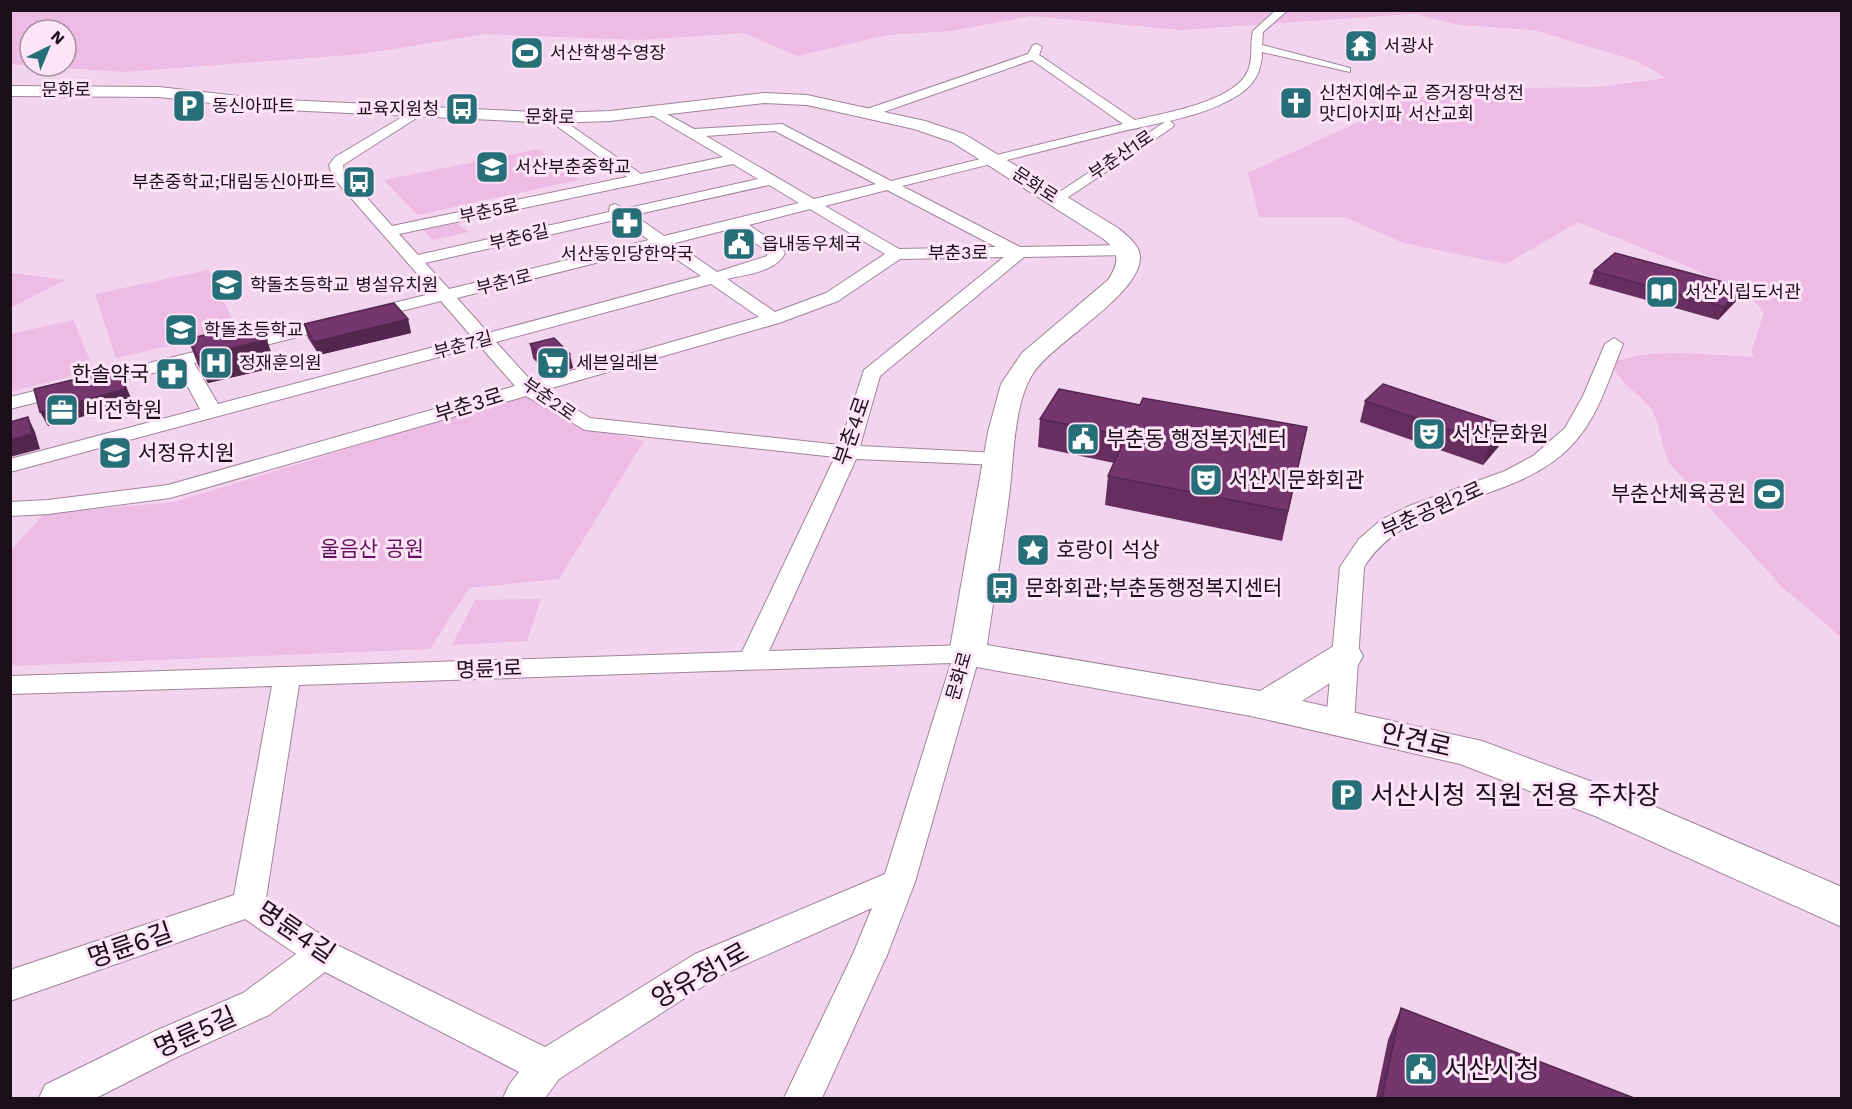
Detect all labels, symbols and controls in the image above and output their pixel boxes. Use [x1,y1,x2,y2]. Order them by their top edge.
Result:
north arrow [18,18,78,78]
text: N [47,26,69,48]
temple icon: 서광사 [1343,28,1379,64]
sports icon: 서산학생수영장 [509,35,545,71]
place label: 서광사 [1384,35,1434,56]
place label: 서산학생수영장 [550,42,666,63]
street label: 문화로 [41,79,91,100]
place label: 신천지예수교 증거장막성전 맛디아지파 서산교회 [1319,82,1524,124]
church icon: 신천지예수교 증거장막성전 맛디아지파 서산교회 [1278,85,1314,121]
parking icon: 동신아파트 [171,88,207,124]
bus stop icon: 교육지원청 [444,91,480,127]
place label: 동신아파트 [212,95,295,116]
place label: 교육지원청 [356,98,439,119]
street label: 문화로 [525,106,575,127]
street label: 부춘산1로 [1084,125,1157,184]
school or university icon: 서산부춘중학교 [474,149,510,185]
place label: 서산부춘중학교 [515,156,631,177]
street label: 문화로 [1009,162,1062,207]
bus stop icon: 부춘중학교;대림동신아파트 [341,164,377,200]
place label: 부춘중학교;대림동신아파트 [132,171,336,192]
street label: 부춘5로 [457,194,520,227]
pharmacy icon: 서산동인당한약국 [609,205,645,241]
street label: 부춘6길 [487,219,551,254]
public building icon: 읍내동우체국 [721,226,757,262]
place label: 읍내동우체국 [762,233,861,254]
street label: 부춘3로 [928,242,988,263]
place label: 서산동인당한약국 [561,243,693,264]
street label: 부춘1로 [474,264,534,299]
school or university icon: 학돌초등학교 병설유치원 [209,267,245,303]
place label: 학돌초등학교 병설유치원 [250,274,438,295]
library icon: 서산시립도서관 [1644,274,1680,310]
place label: 서산시립도서관 [1685,281,1801,302]
school or university icon: 학돌초등학교 [163,312,199,348]
place label: 학돌초등학교 [204,319,303,340]
street label: 부춘7길 [431,327,494,362]
hospital icon: 정재훈의원 [198,345,234,381]
supermarket icon: 세븐일레븐 [535,345,571,381]
place label: 정재훈의원 [239,352,322,373]
place label: 세븐일레븐 [576,352,659,373]
pharmacy icon: 한솔약국 [154,356,190,392]
place label: 한솔약국 [72,361,149,386]
street label: 부춘2로 [519,373,580,424]
street label: 부춘3로 [432,382,506,427]
office icon: 비전학원 [44,392,80,428]
street label: 부춘4로 [828,393,875,468]
place label: 비전학원 [85,397,162,422]
theatre icon: 서산문화원 [1411,416,1447,452]
public building icon: 부춘동 행정복지센터 [1065,421,1101,457]
place label: 서산문화원 [1452,421,1549,446]
place label: 부춘동 행정복지센터 [1106,426,1287,451]
school or university icon: 서정유치원 [97,435,133,471]
place label: 서정유치원 [138,440,235,465]
theatre icon: 서산시문화회관 [1188,462,1224,498]
place label: 서산시문화회관 [1229,467,1364,492]
street label: 부춘공원2로 [1377,476,1487,543]
sports icon: 부춘산체육공원 [1751,476,1787,512]
place label: 부춘산체육공원 [1611,481,1746,506]
place icon: 호랑이 석상 [1015,532,1051,568]
park label: 울음산 공원 [320,536,424,561]
place label: 호랑이 석상 [1056,537,1160,562]
bus stop icon: 문화회관;부춘동행정복지센터 [984,570,1020,606]
place label: 문화회관;부춘동행정복지센터 [1025,575,1282,600]
street label: 문화로 [942,649,975,703]
street label: 명륜1로 [455,655,522,682]
street label: 안견로 [1378,717,1454,763]
parking icon: 서산시청 직원 전용 주차장 [1329,777,1365,813]
place label: 서산시청 직원 전용 주차장 [1370,780,1660,810]
street label: 명륜4길 [251,895,341,969]
street label: 명륜6길 [84,917,176,973]
street label: 양유정1로 [646,936,754,1014]
street label: 명륜5길 [149,1001,241,1063]
public building icon: 서산시청 [1403,1051,1439,1087]
place label: 서산시청 [1444,1054,1540,1084]

